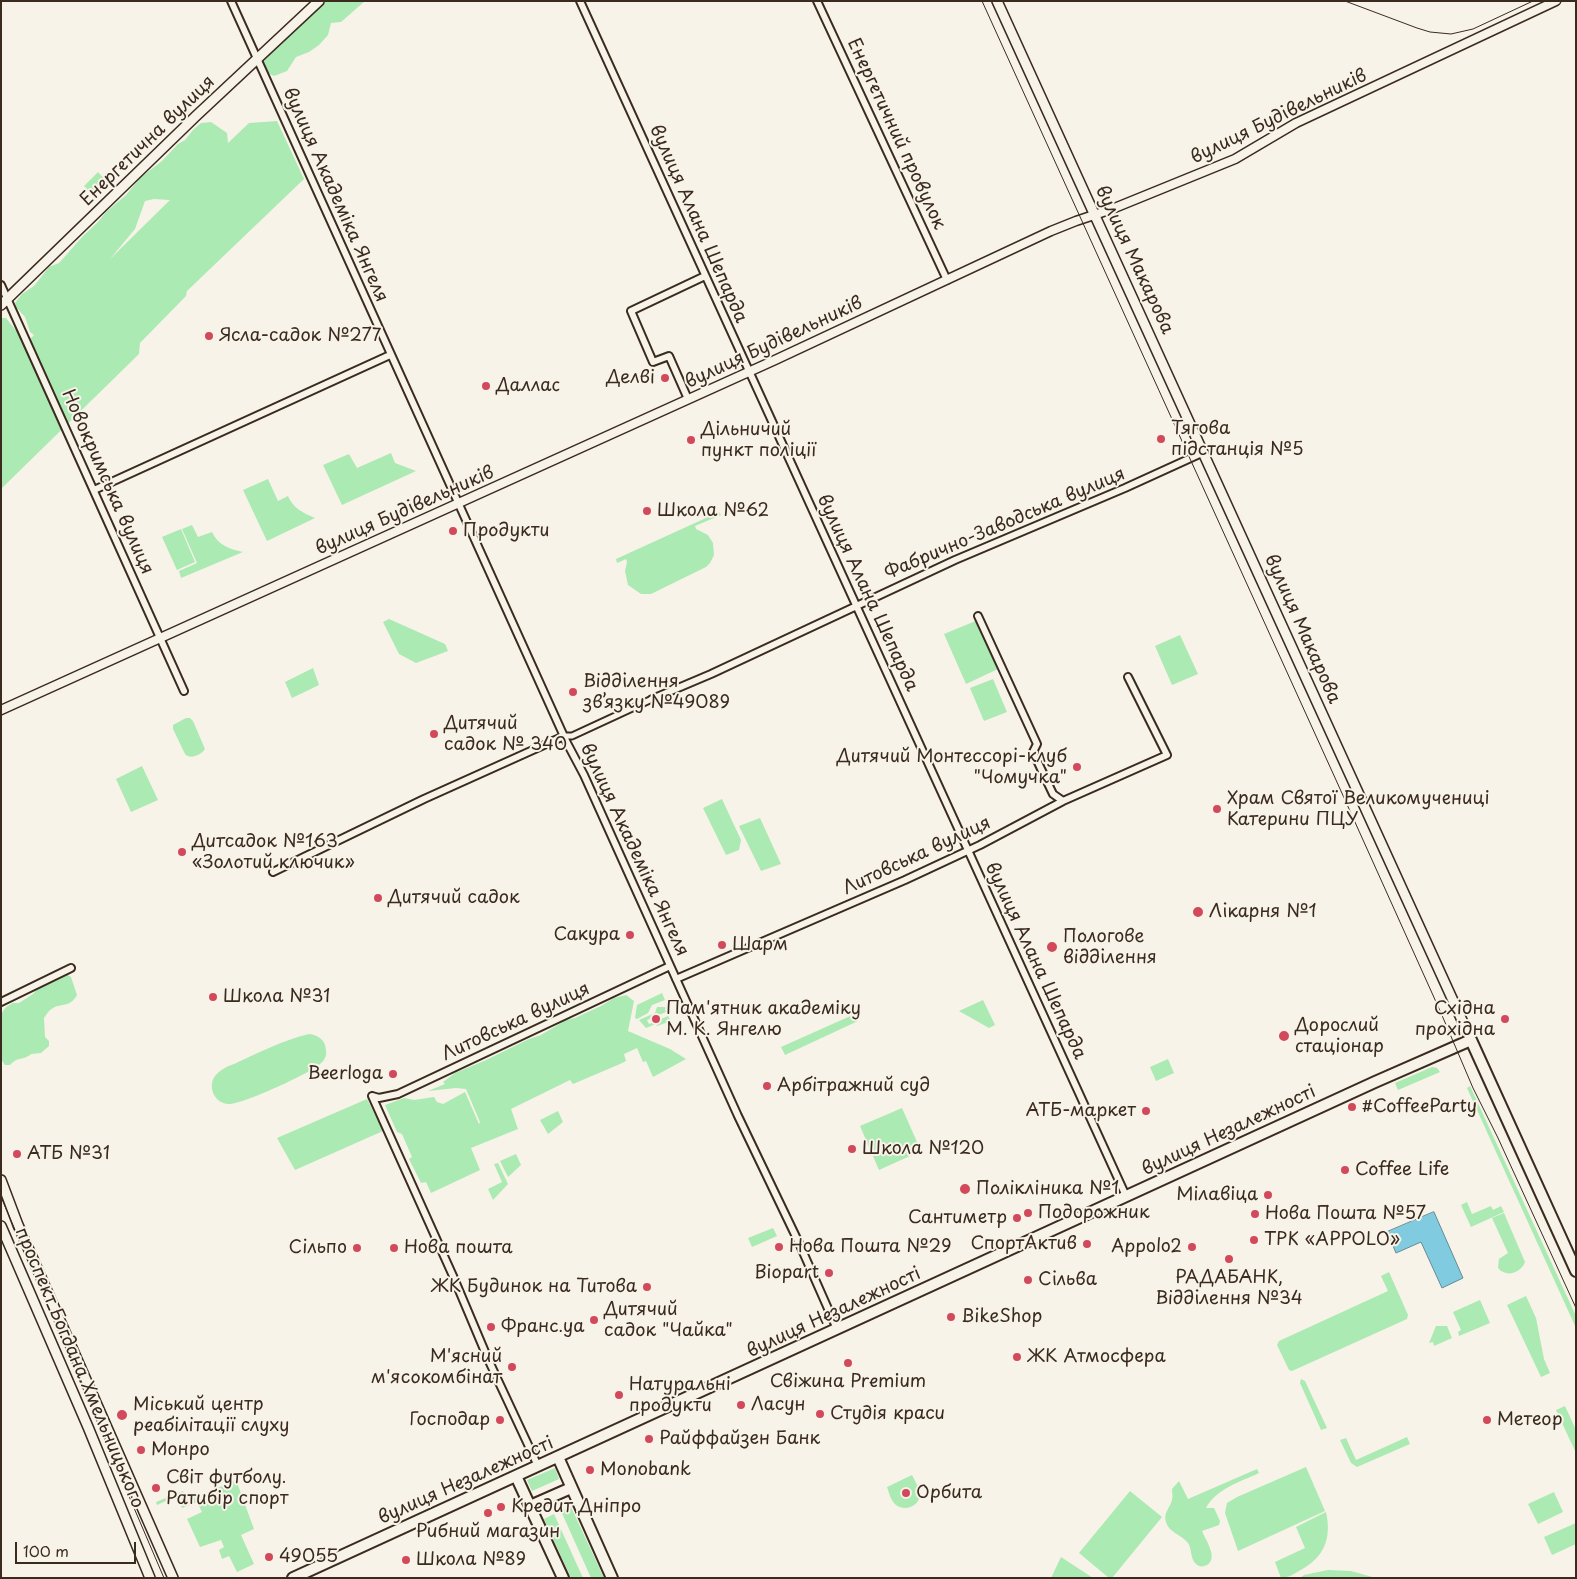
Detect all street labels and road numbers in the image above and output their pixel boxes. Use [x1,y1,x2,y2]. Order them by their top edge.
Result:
street label: Енергетичний провулок [842,35,950,233]
street label: вулиця Будівельників [1187,65,1371,169]
street label: Енергетична вулиця [76,71,220,211]
street label: вулиця Академіка Янгеля [278,84,392,306]
street label: вулиця Алана Шепарда [644,122,752,326]
street label: вулиця Макарова [1090,182,1178,338]
street label: вулиця Будівельників [682,292,866,394]
street label: Новокримська вулиця [56,386,158,578]
street label: вулиця Будівельників [312,462,498,560]
street label: Фабрично-Заводська вулиця [882,463,1128,585]
street label: вулиця Алана Шепарда [812,491,922,695]
street label: вулиця Макарова [1259,551,1345,707]
street label: вулиця Академіка Янгеля [575,740,693,960]
street label: Литовська вулиця [840,812,994,900]
street label: вулиця Алана Шепарда [980,859,1090,1063]
street label: Литовська вулиця [439,978,593,1066]
street label: вулиця Незалежності [1139,1081,1319,1181]
street label: проспект Богдана Хмельницького [10,1224,148,1512]
street label: вулиця Незалежності [744,1263,924,1363]
street label: вулиця Незалежності [375,1433,557,1529]

